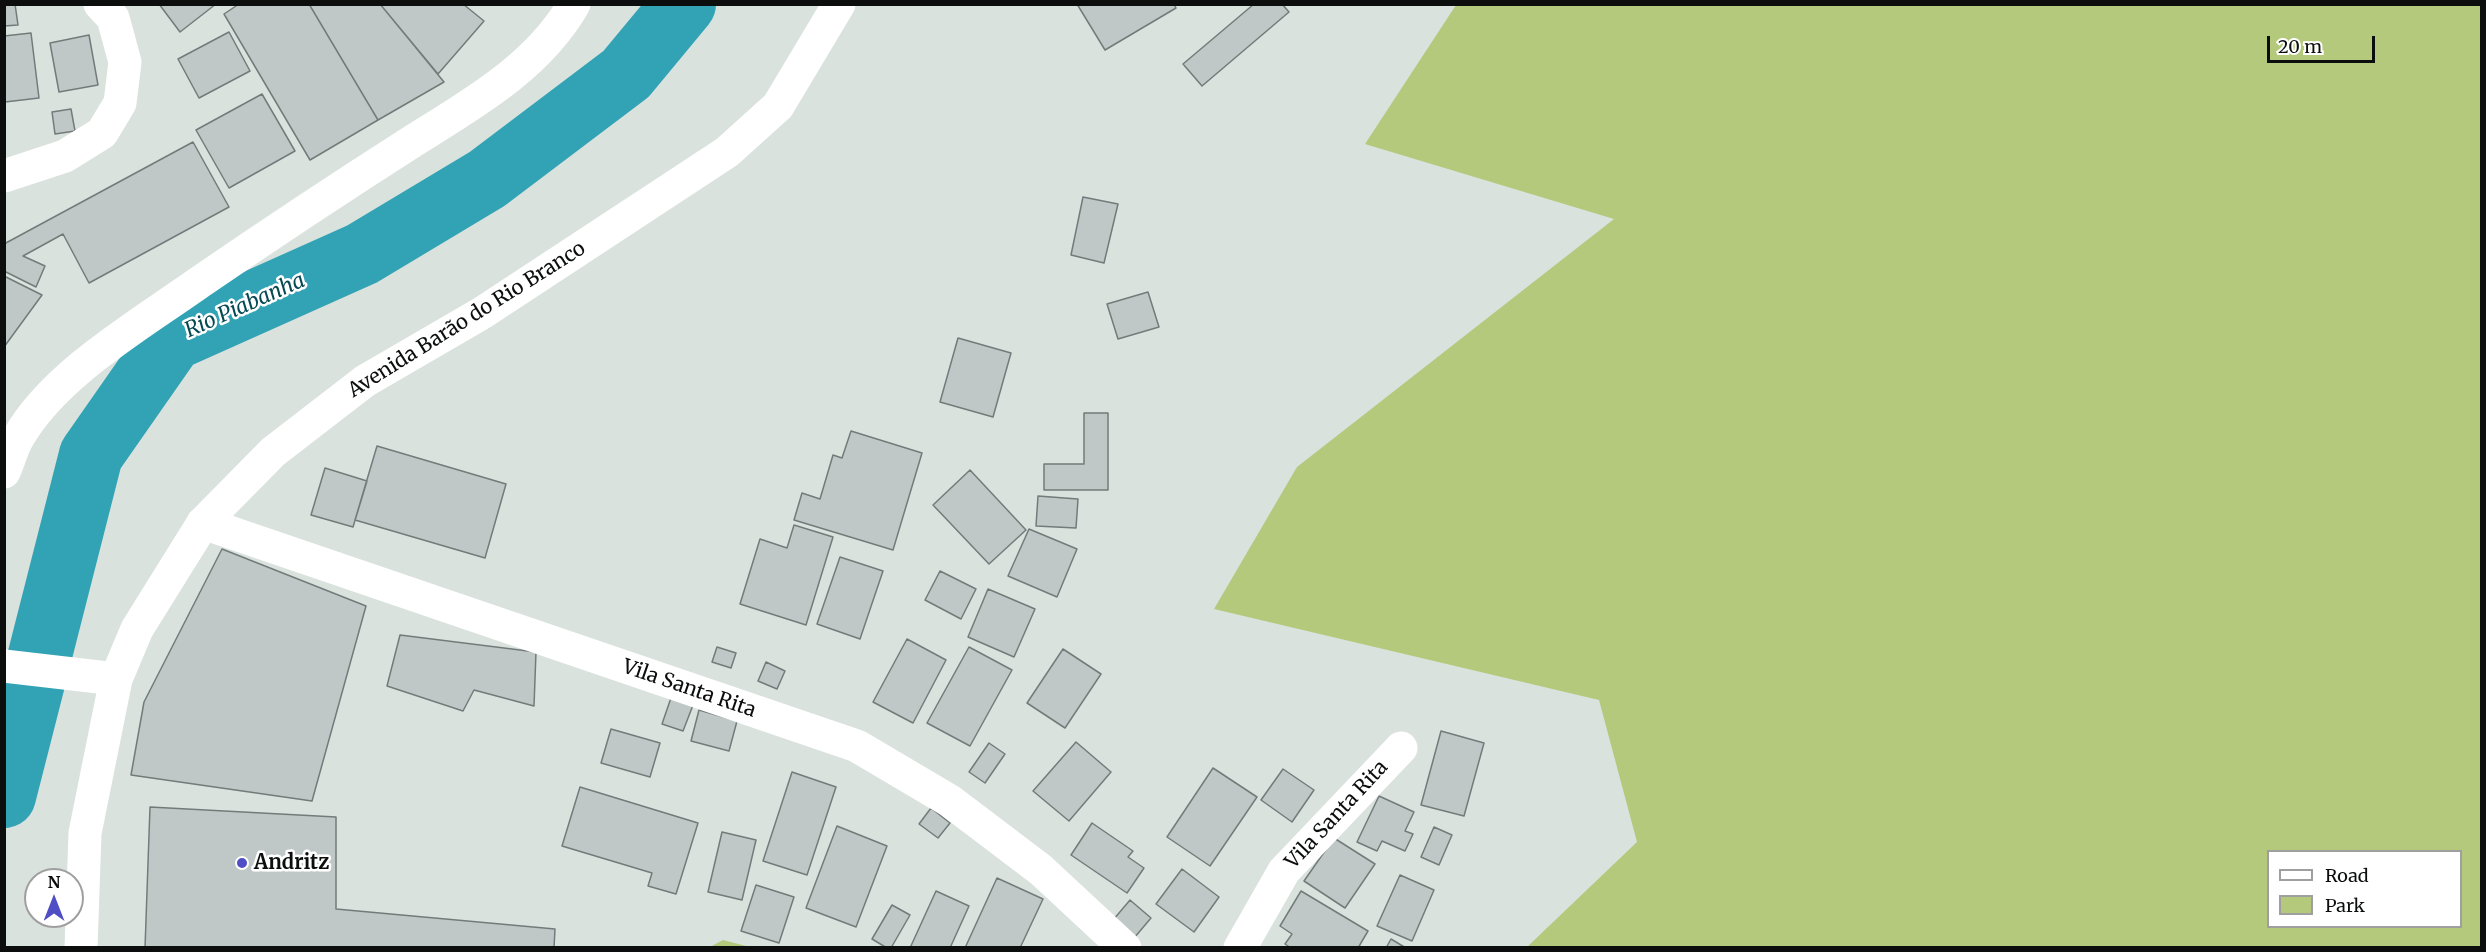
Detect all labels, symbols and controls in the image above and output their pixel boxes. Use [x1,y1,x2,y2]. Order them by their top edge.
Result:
scale bar [2270,24,2378,62]
text: 20 m [2278,35,2322,58]
street label: Avenida Barão do Rio Branco [344,237,590,403]
water label: Rio Piabanha [181,268,309,344]
street label: Vila Santa Rita [619,655,759,723]
street label: Vila Santa Rita [1281,756,1393,874]
legend [2267,850,2462,928]
place label: Andritz [254,851,329,875]
marker: Andritz [235,856,249,870]
text: Road [2325,864,2369,887]
north arrow [24,868,84,928]
text: N [48,872,60,892]
text: Park [2325,894,2365,917]

